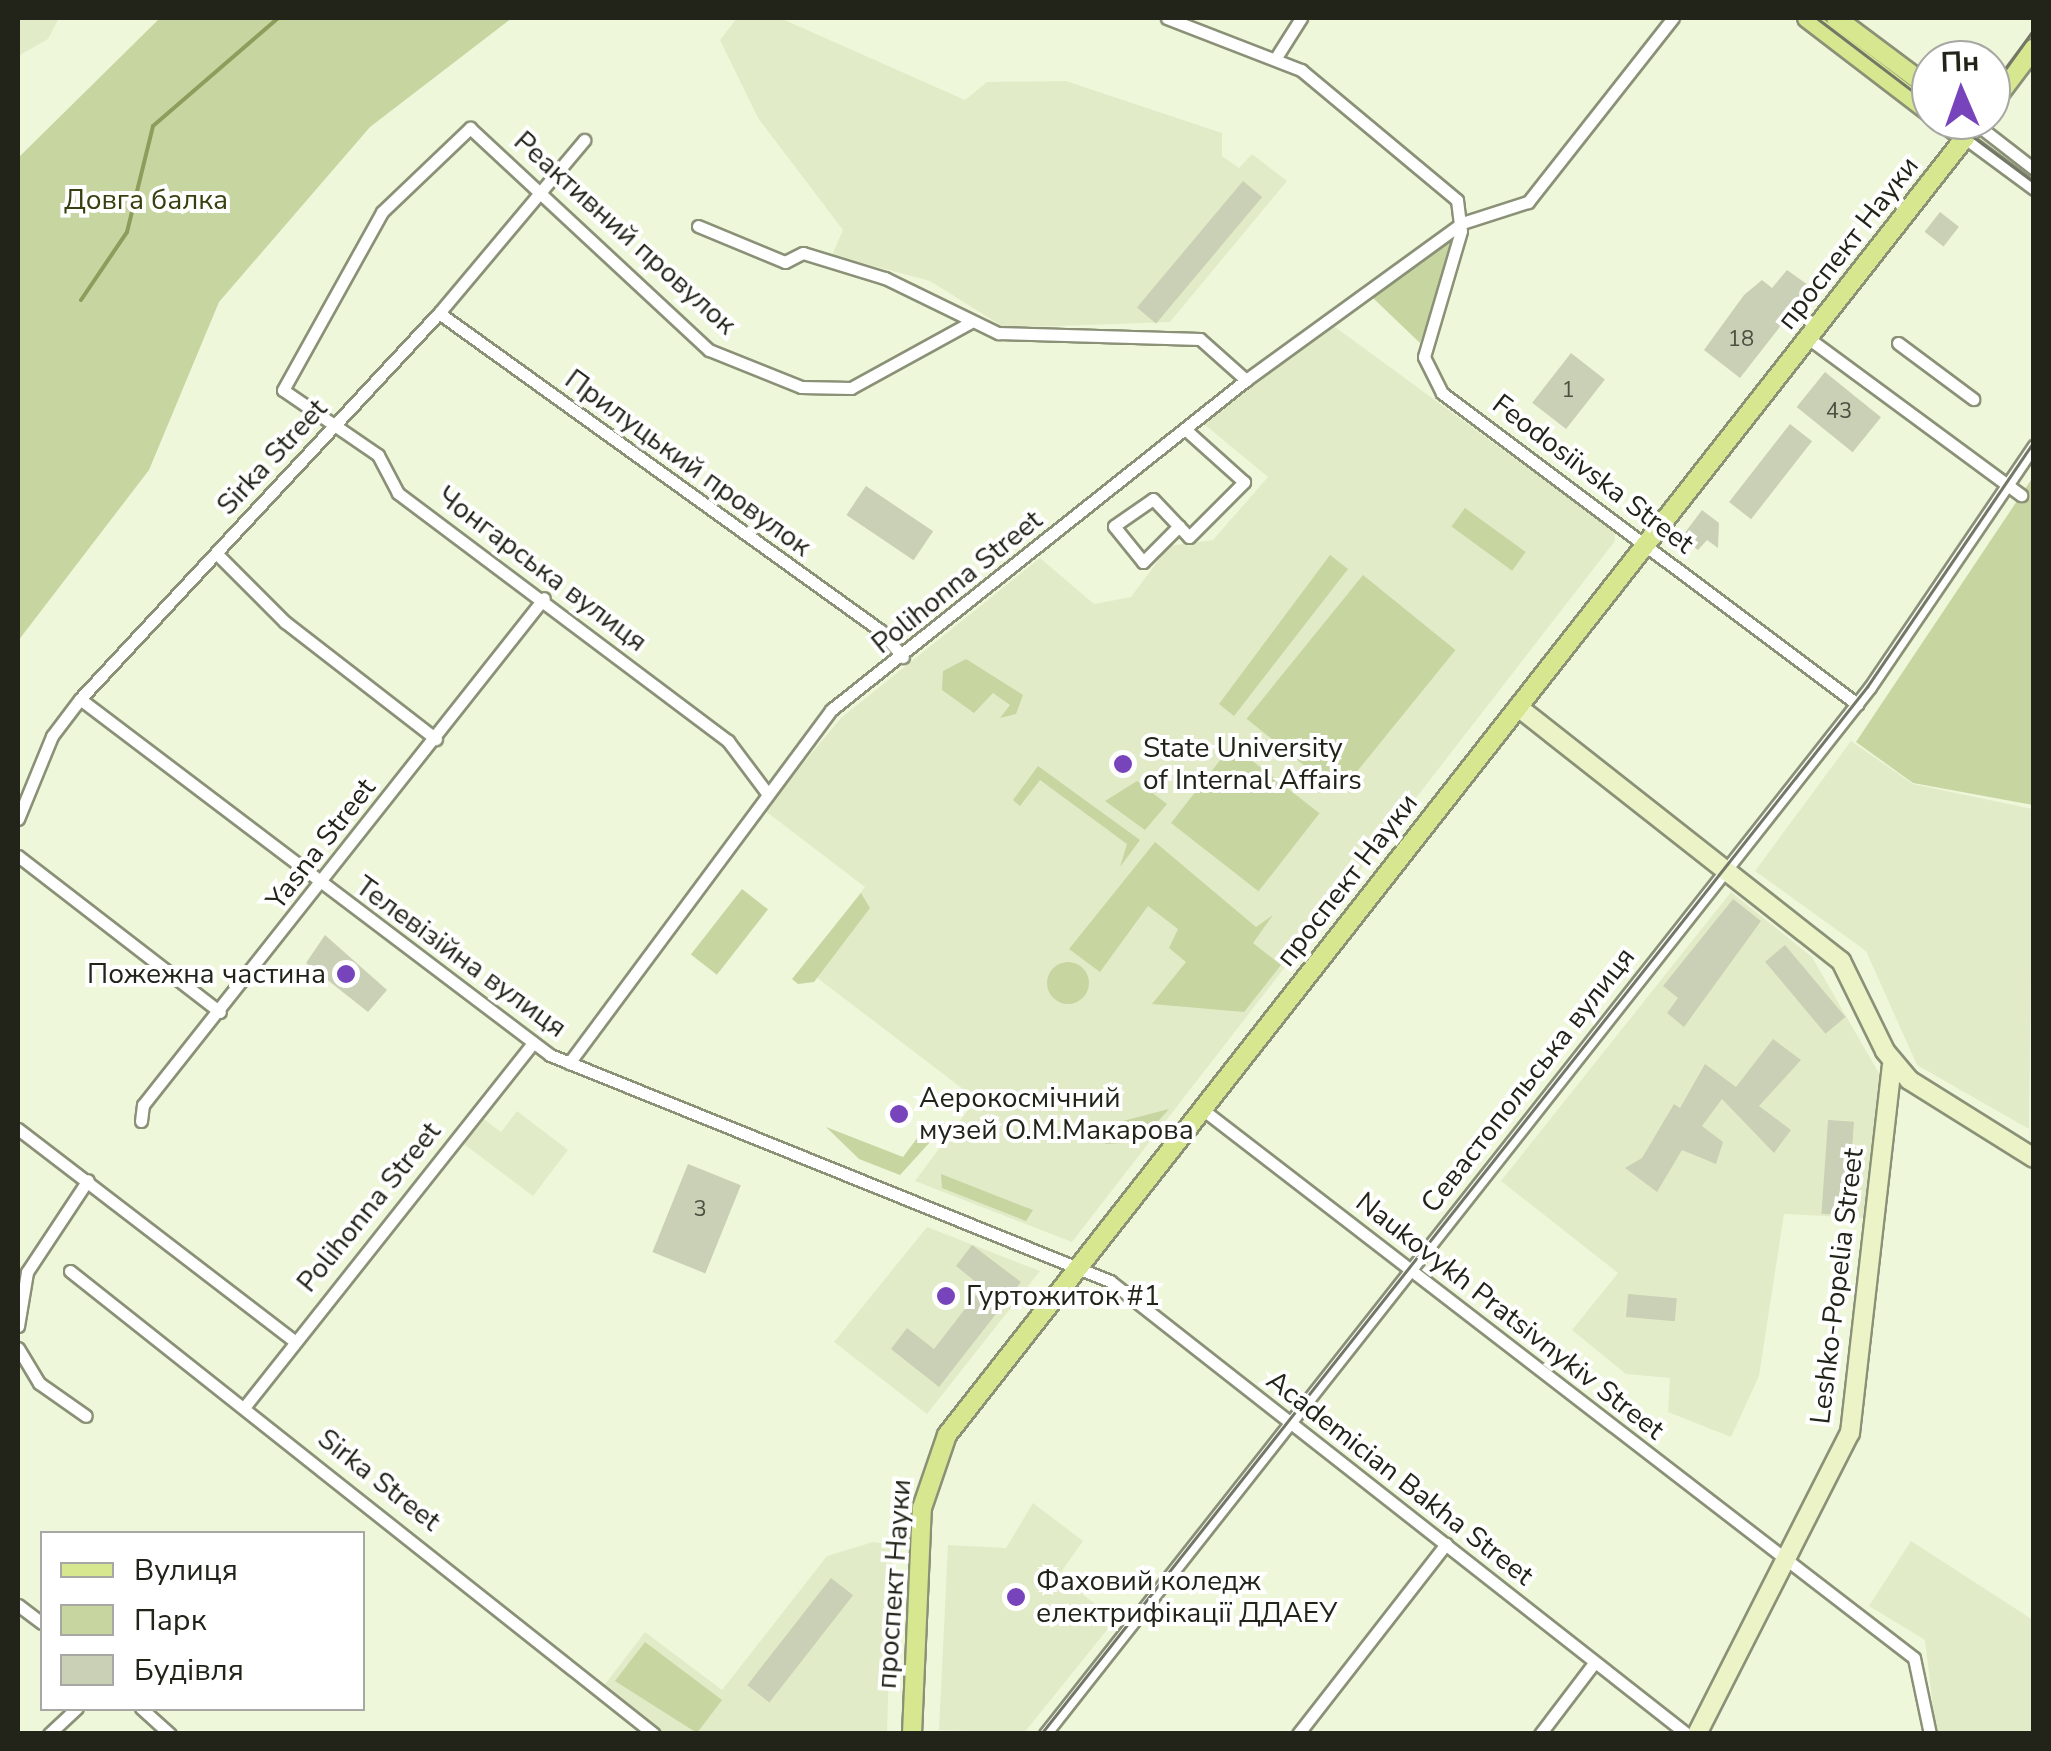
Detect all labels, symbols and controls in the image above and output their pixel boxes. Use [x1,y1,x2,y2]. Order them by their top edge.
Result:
north arrow [1911,40,2011,140]
text: Пн [1940,42,1980,82]
street label: Реактивний провулок [507,124,743,342]
street label: проспект Науки [1770,150,1926,336]
park label: Довга балка [64,183,228,217]
house number: 18 [1728,327,1754,353]
street label: Прилуцький провулок [558,362,818,564]
house number: 1 [1561,378,1575,404]
street label: Feodosiivska Street [1486,387,1700,561]
street label: Sirka Street [210,392,334,522]
house number: 43 [1826,399,1852,425]
street label: Чонгарська вулиця [431,479,653,659]
street label: Polihonna Street [865,503,1049,661]
place label: State University of Internal Affairs [1143,731,1362,797]
marker: State University of Internal Affairs [1112,753,1134,775]
street label: Yasna Street [259,772,383,916]
street label: проспект Науки [1269,787,1425,973]
street label: Телевізійна вулиця [349,869,573,1045]
street label: Севастопольська вулиця [1414,941,1642,1219]
place label: Пожежна частина [87,957,326,991]
marker: Пожежна частина [335,963,357,985]
place label: Аерокосмічний музей О.М.Макарова [919,1081,1194,1147]
marker: Аерокосмічний музей О.М.Макарова [888,1103,910,1125]
street label: Polihonna Street [290,1115,448,1299]
street label: Leshko-Popelia Street [1803,1146,1871,1426]
street label: Naukovykh Pratsivnykiv Street [1349,1185,1671,1447]
house number: 3 [693,1197,707,1223]
place label: Гуртожиток #1 [966,1279,1160,1313]
marker: Гуртожиток #1 [935,1285,957,1307]
street label: Academician Bakha Street [1260,1363,1540,1593]
street label: Sirka Street [311,1422,447,1538]
street label: проспект Науки [870,1478,918,1690]
legend [40,1531,365,1711]
text: Вулиця [134,1550,238,1591]
place label: Фаховий коледж електрифікації ДДАЕУ [1036,1564,1337,1630]
marker: Фаховий коледж електрифікації ДДАЕУ [1005,1586,1027,1608]
text: Парк [134,1600,206,1641]
text: Будівля [134,1650,244,1691]

